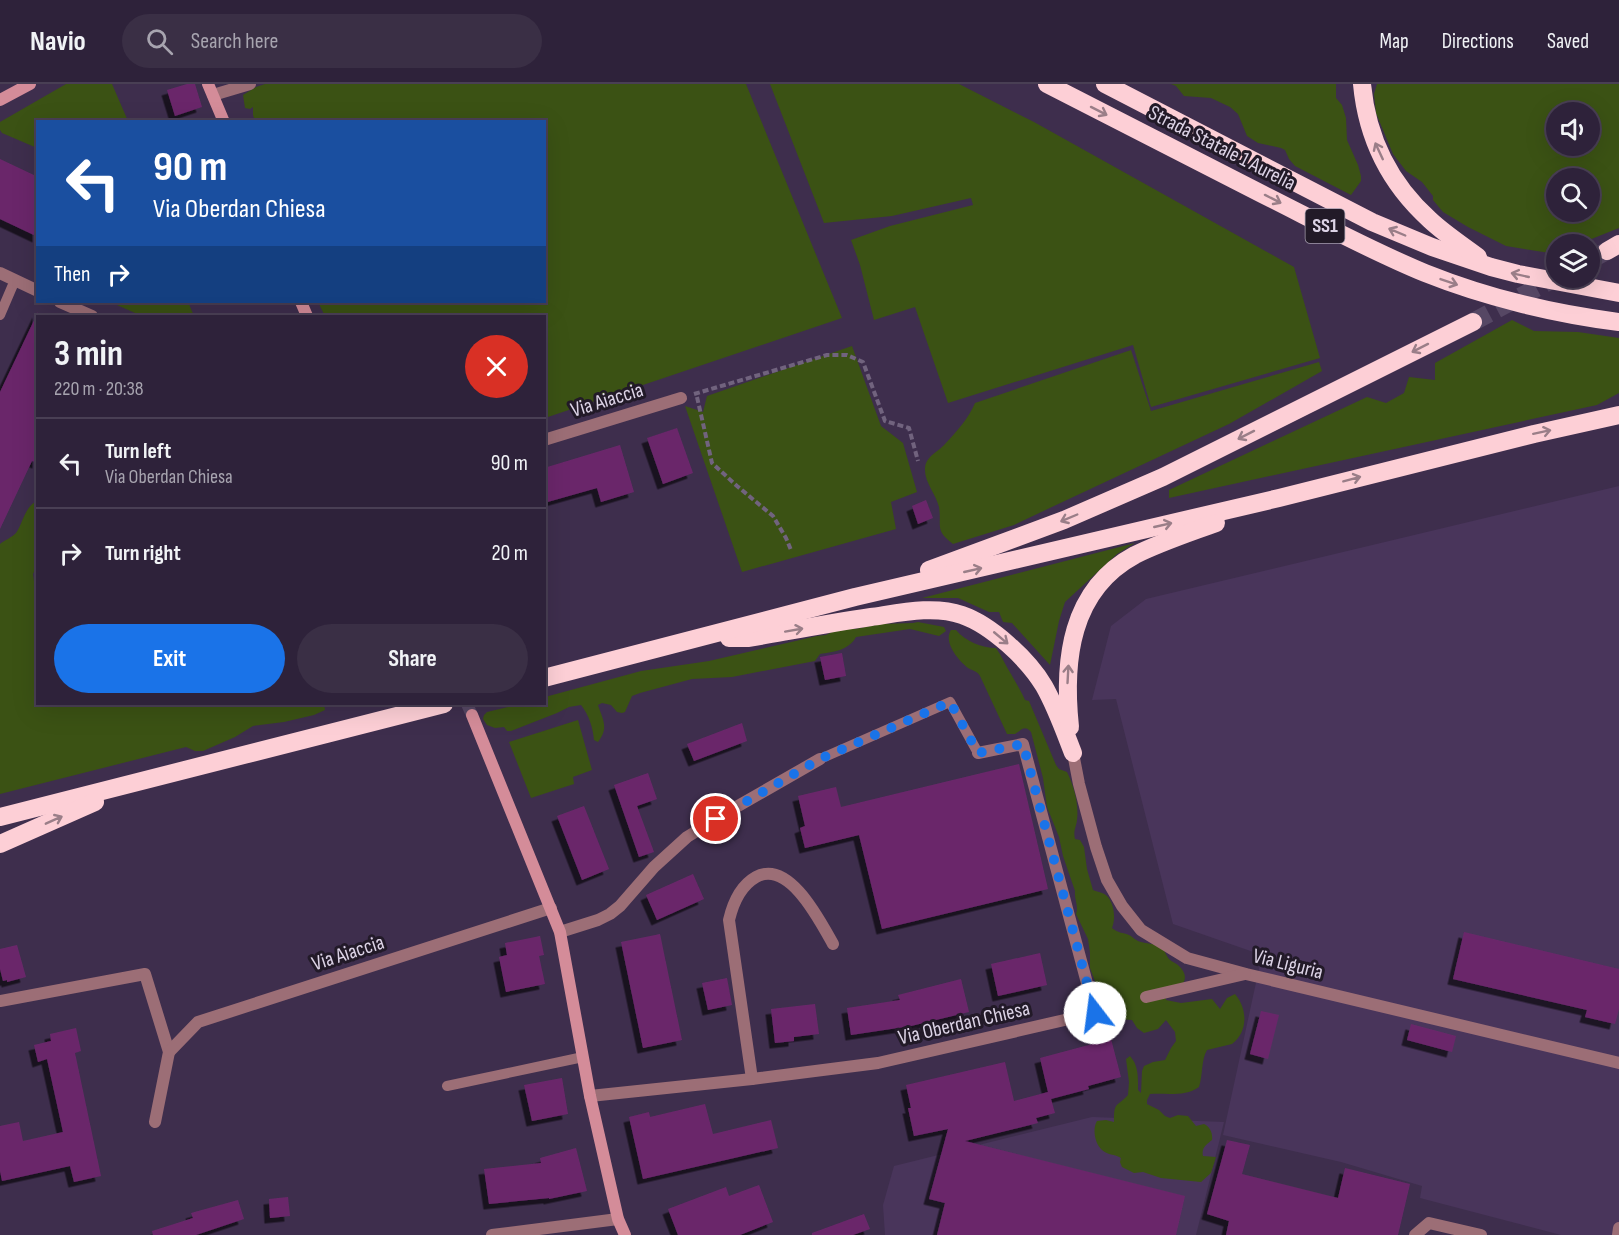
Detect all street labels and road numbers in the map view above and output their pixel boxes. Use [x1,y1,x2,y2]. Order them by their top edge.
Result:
street label: Strada Statale 1 Aurelia [1144,100,1300,196]
road number: SS1 [1306,209,1344,243]
street label: Via Aiaccia [568,377,646,423]
street label: Via Aiaccia [309,930,387,976]
street label: Via Liguria [1250,943,1326,985]
street label: Via Oberdan Chiesa [896,996,1032,1050]

